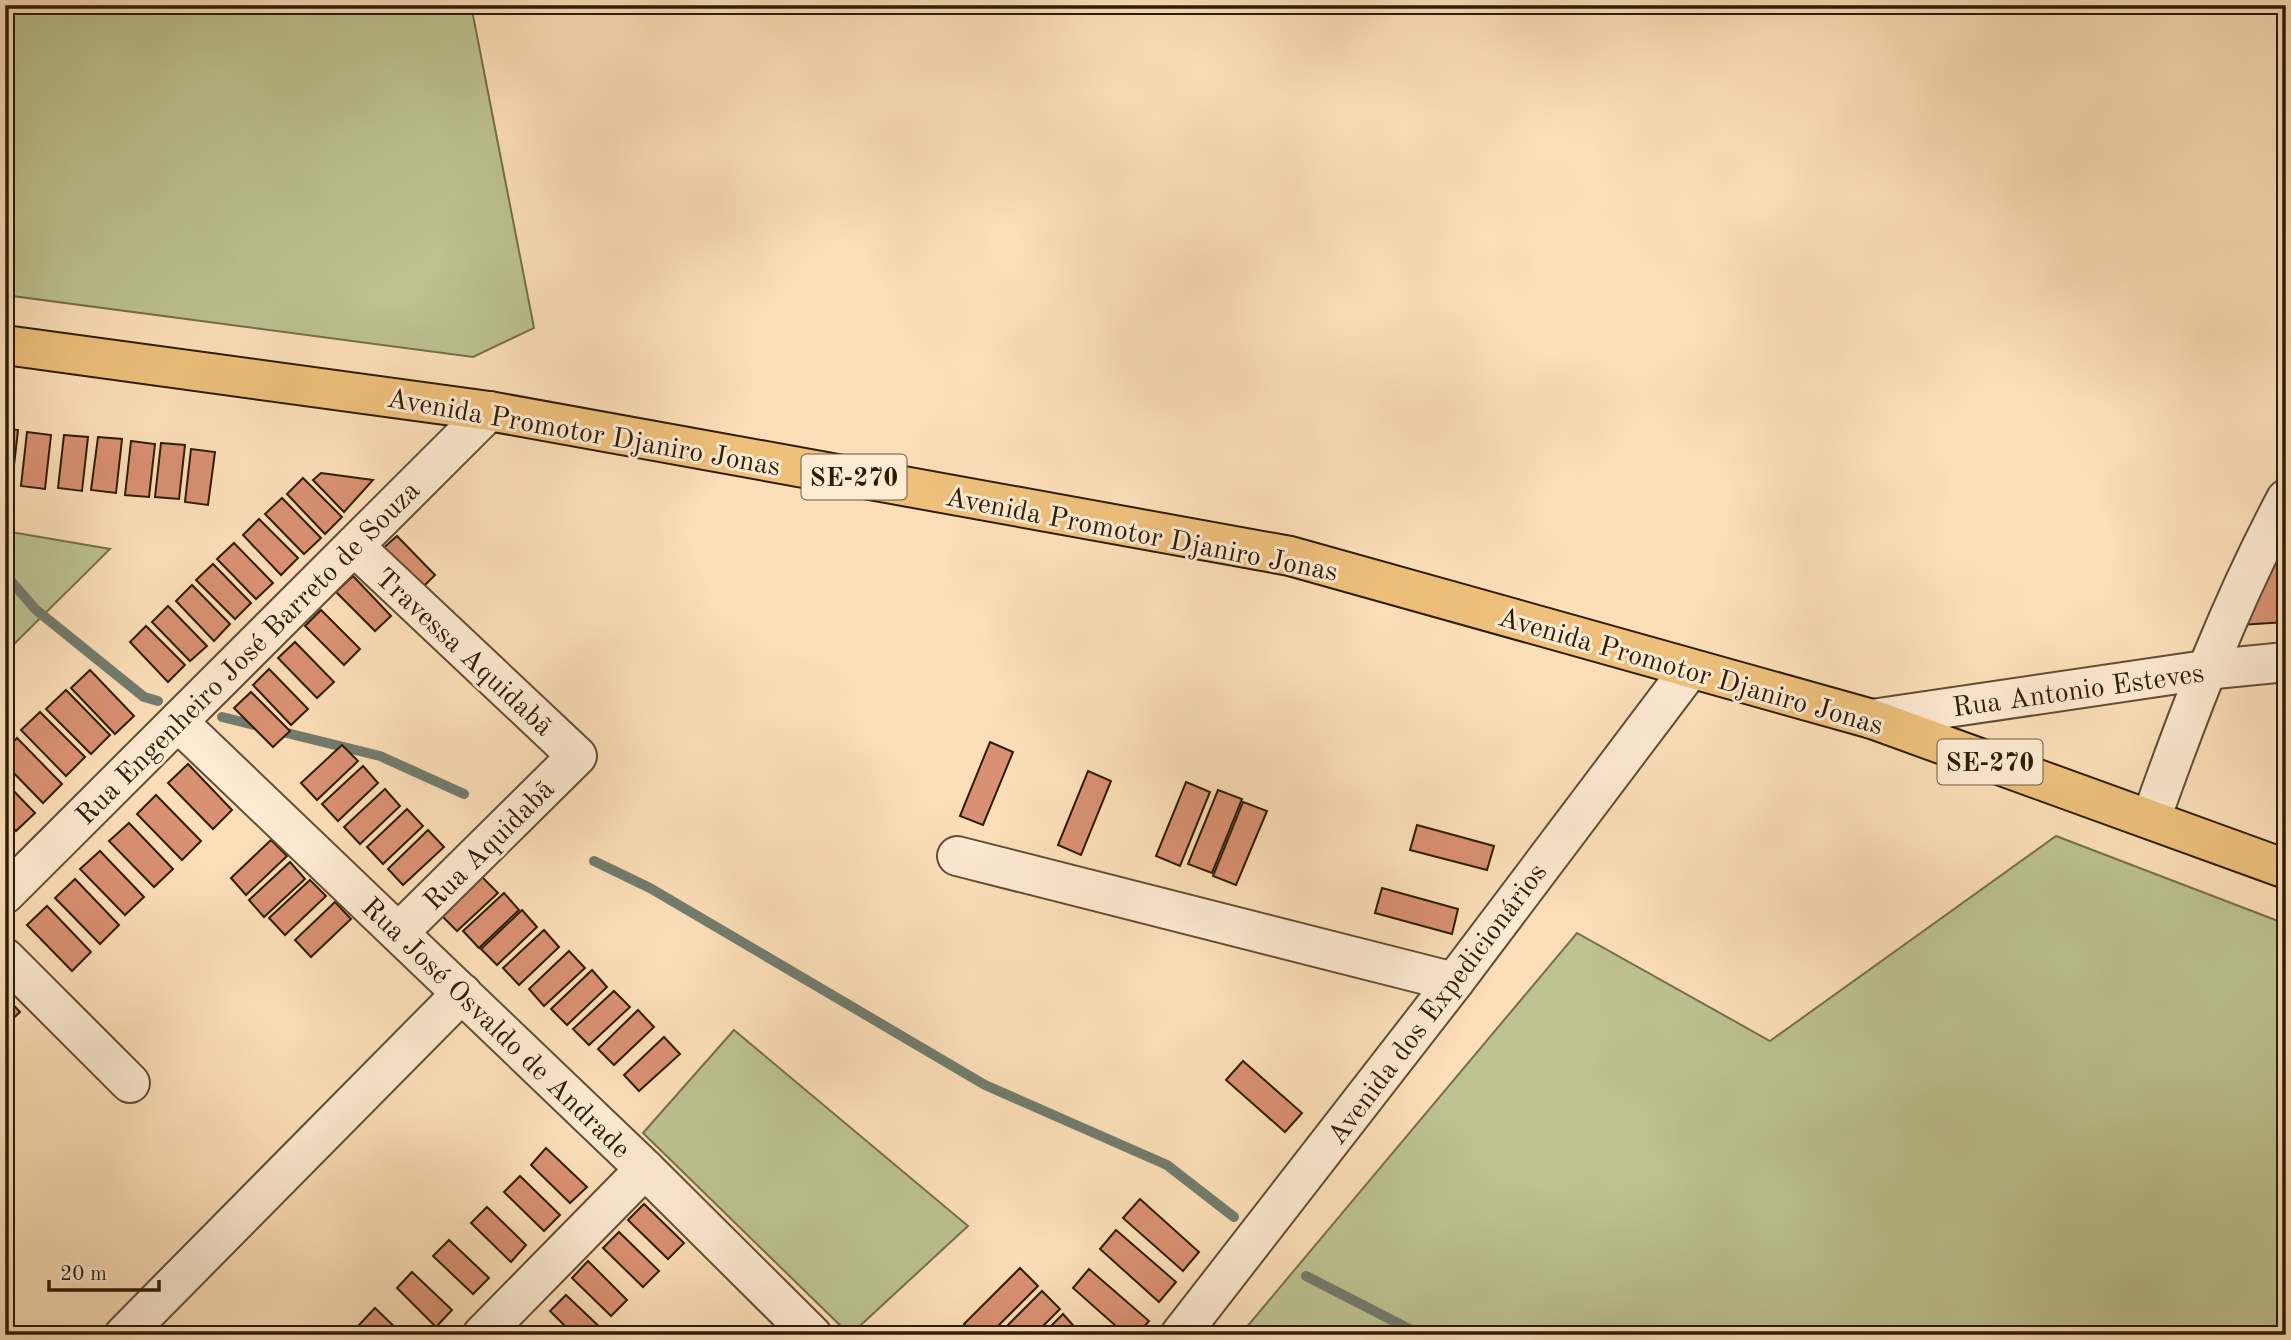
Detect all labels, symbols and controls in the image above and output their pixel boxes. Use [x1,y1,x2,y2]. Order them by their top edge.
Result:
street label: Avenida Promotor Djaniro Jonas [385,386,782,482]
road number: SE-270 [802,454,906,499]
street label: Rua Engenheiro José Barreto de Souza [72,477,426,831]
street label: Avenida Promotor Djaniro Jonas [943,484,1340,588]
street label: Travessa Aquidabã [369,564,557,742]
street label: Avenida Promotor Djaniro Jonas [1494,604,1886,741]
street label: Rua Antonio Esteves [1951,660,2206,724]
road number: SE-270 [1938,740,2042,784]
street label: Rua Aquidabã [420,776,561,917]
street label: Avenida dos Expedicionários [1324,859,1553,1151]
street label: Rua José Osvaldo de Andrade [355,894,635,1165]
scale bar [49,1249,159,1293]
text: 20 m [60,1264,107,1285]

